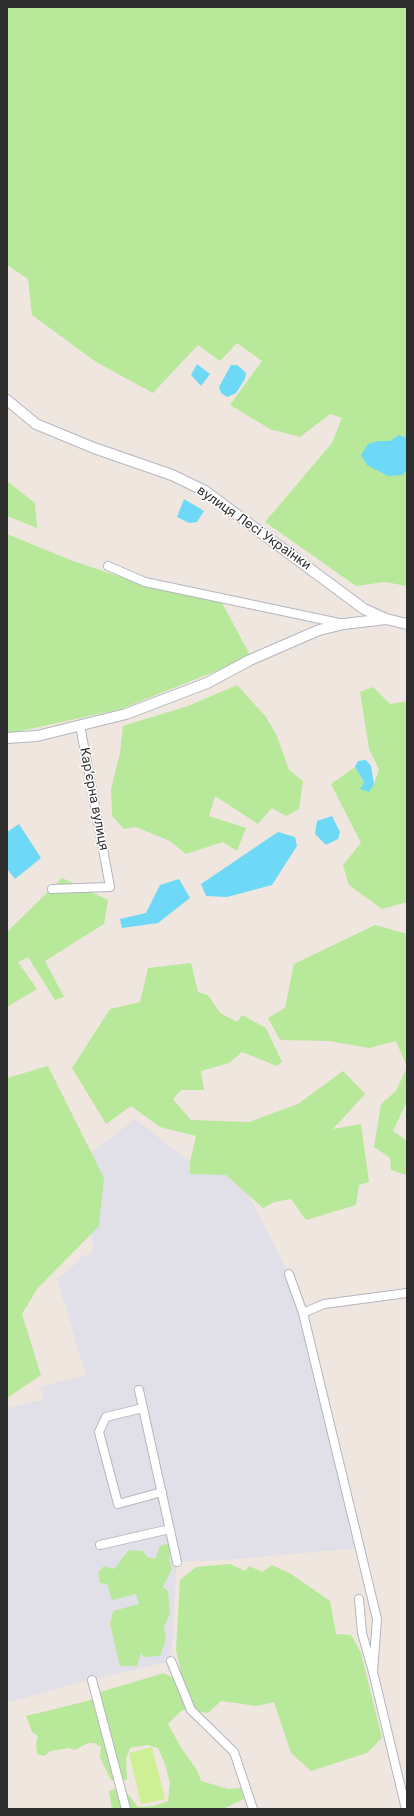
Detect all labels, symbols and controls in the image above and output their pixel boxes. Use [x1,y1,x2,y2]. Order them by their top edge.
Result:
street label: вулиця Лесі Українки [194,483,314,573]
street label: Карʼєрна вулиця [76,746,112,852]

